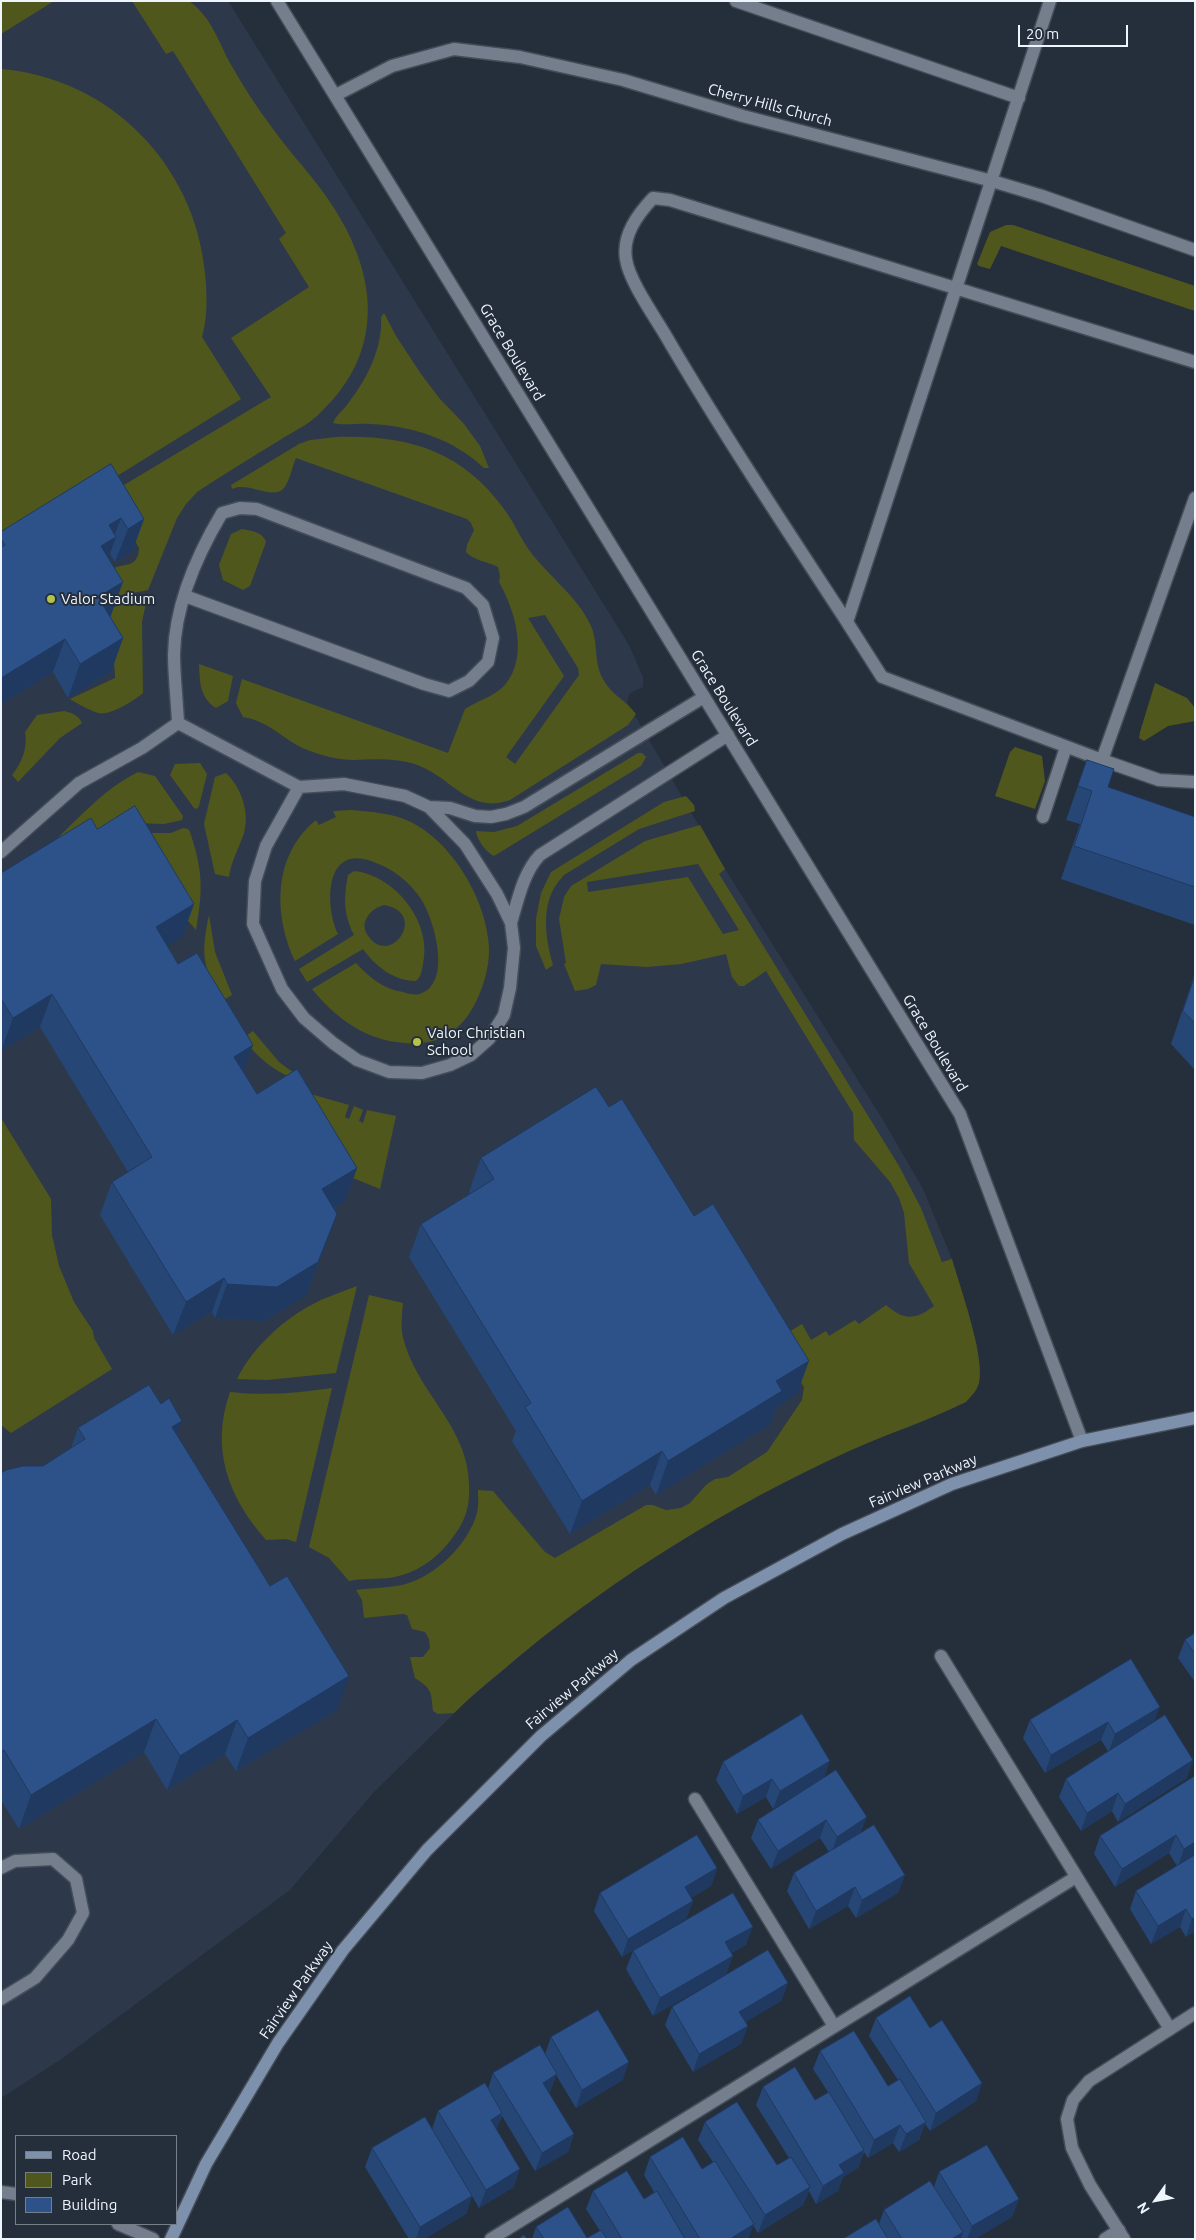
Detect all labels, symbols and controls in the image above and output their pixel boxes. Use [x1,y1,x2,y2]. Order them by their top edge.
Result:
scale bar [1021,15,1131,47]
text: 20 m [1026,25,1059,42]
street label: Cherry Hills Church [706,80,834,130]
street label: Grace Boulevard [476,300,548,404]
place label: Valor Stadium [61,590,155,608]
marker: Valor Stadium [45,593,57,605]
street label: Grace Boulevard [687,646,761,750]
street label: Grace Boulevard [899,991,971,1095]
place label: Valor Christian School [427,1024,525,1059]
marker: Valor Christian School [411,1036,423,1048]
street label: Fairview Parkway [866,1450,980,1512]
street label: Fairview Parkway [522,1645,622,1733]
street label: Fairview Parkway [256,1938,336,2042]
legend [15,2135,178,2225]
text: Road [62,2146,97,2163]
text: Park [62,2171,92,2188]
north arrow [1131,2175,1181,2225]
text: Building [62,2196,117,2213]
text: N [1134,2199,1153,2217]

